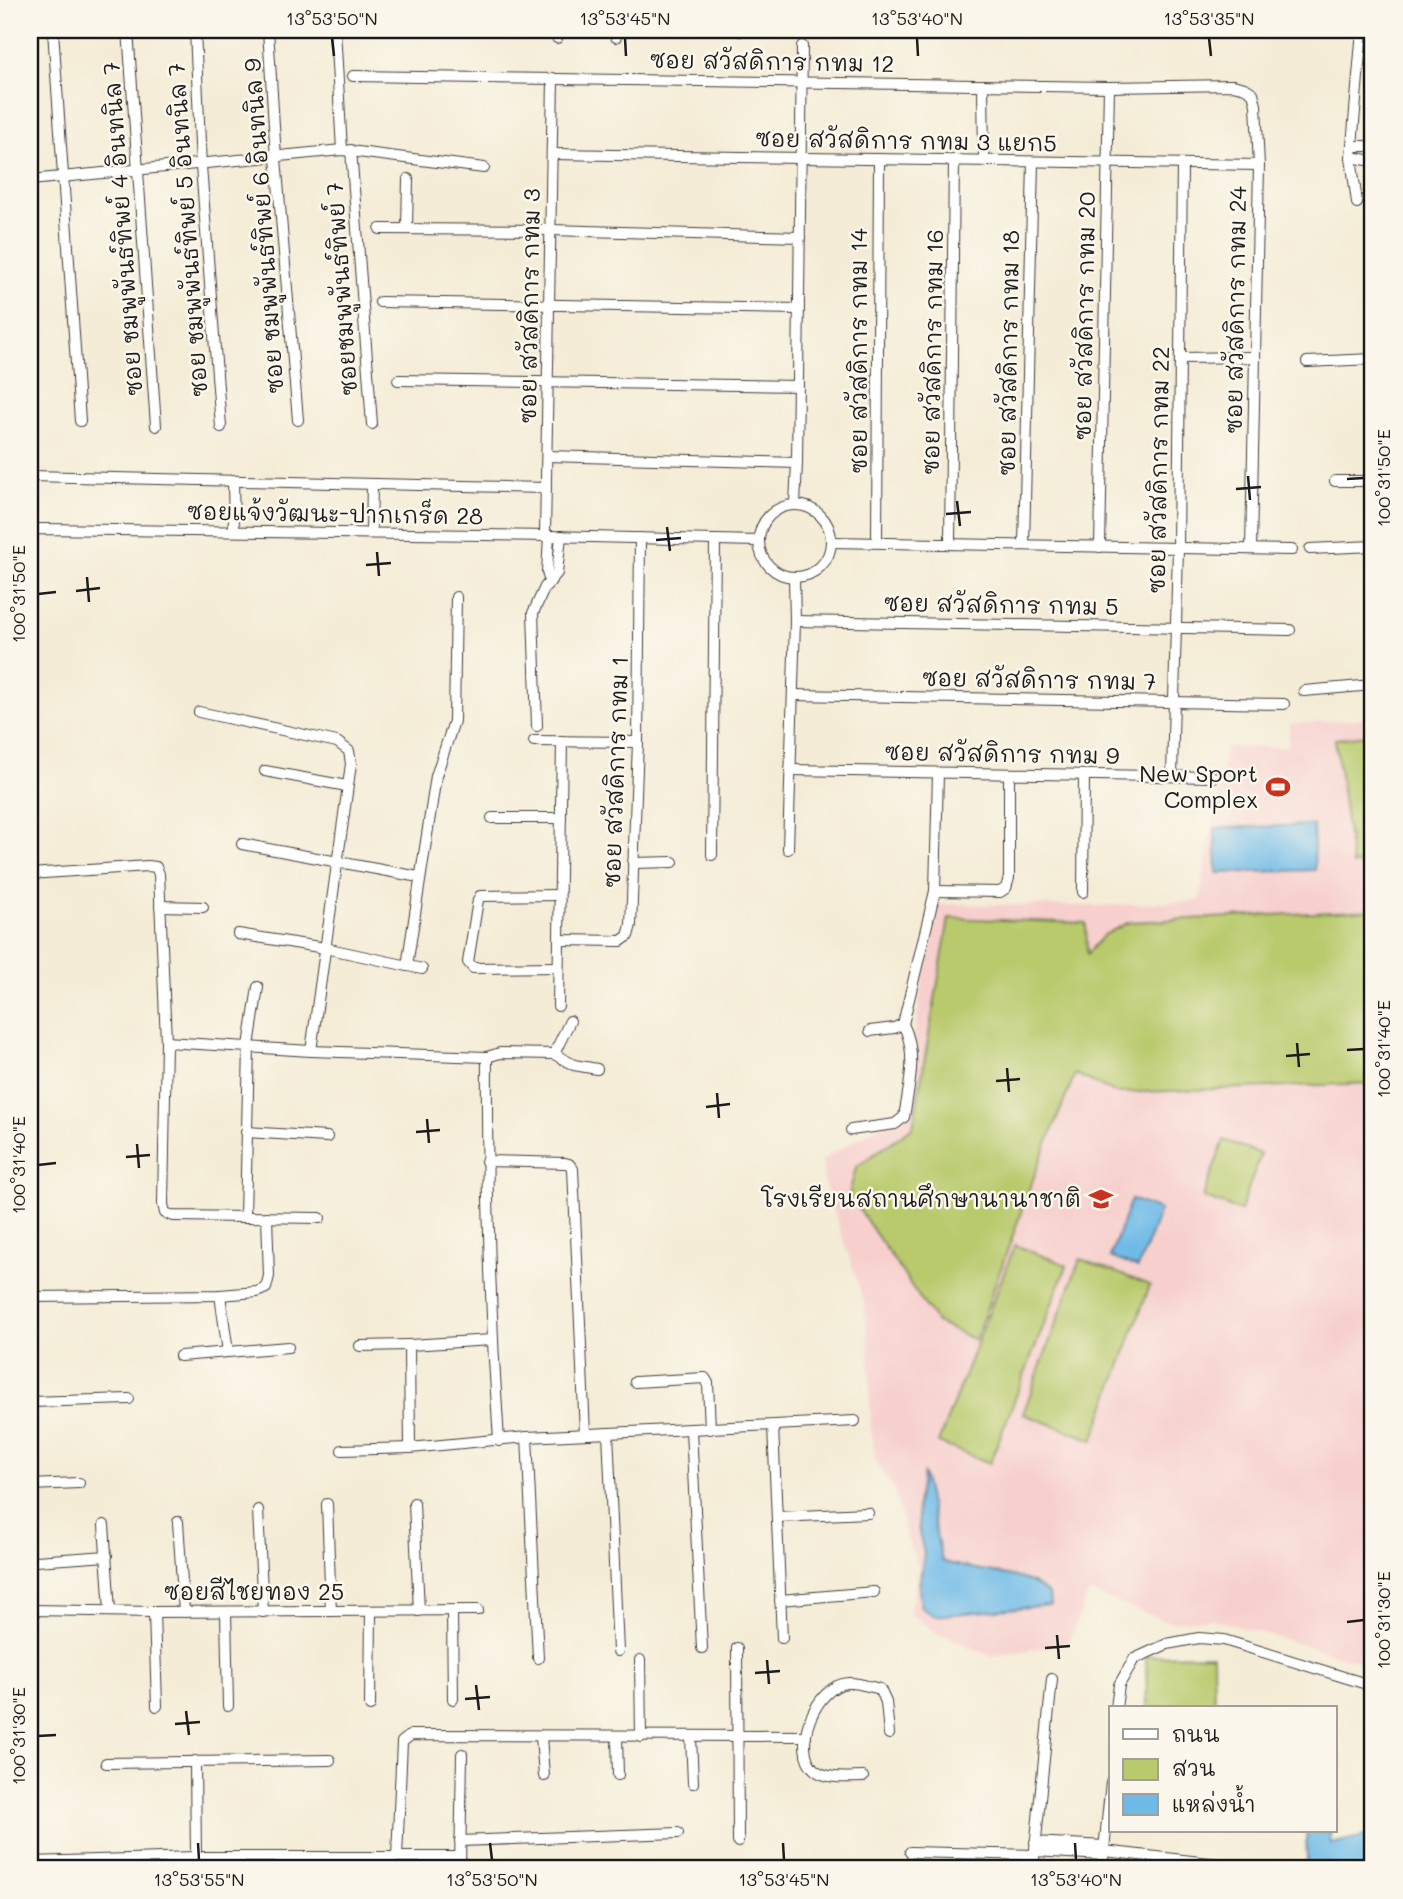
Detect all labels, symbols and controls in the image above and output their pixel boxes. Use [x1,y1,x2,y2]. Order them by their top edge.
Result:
text: 13°53'50"N [286,6,378,30]
text: 13°53'45"N [579,6,671,30]
text: 13°53'40"N [871,6,963,30]
text: 13°53'35"N [1163,6,1255,30]
street label: ซอย สวัสดิการ กทม 12 [649,44,895,78]
street label: ซอย ชมพูพันธ์ทิพย์ 6 อินทนิล 9 [235,57,294,395]
street label: ซอย ชมพูพันธ์ทิพย์ 4 อินทนิล 7 [94,61,153,397]
street label: ซอย ชมพูพันธ์ทิพย์ 5 อินทนิล 7 [159,62,218,398]
street label: ซอย สวัสดิการ กทม 3 แยก5 [755,122,1057,158]
street label: ซอยชมพูพันธ์ทิพย์ 7 [317,181,367,397]
street label: ซอย สวัสดิการ กทม 24 [1218,185,1252,434]
street label: ซอย สวัสดิการ กทม 3 [512,188,546,424]
street label: ซอย สวัสดิการ กทม 20 [1067,191,1101,441]
street label: ซอย สวัสดิการ กทม 14 [843,228,873,474]
street label: ซอย สวัสดิการ กทม 16 [915,229,949,475]
street label: ซอย สวัสดิการ กทม 18 [991,230,1025,476]
street label: ซอย สวัสดิการ กทม 22 [1141,346,1175,594]
text: 100°31'50"E [1371,429,1395,527]
street label: ซอยแจ้งวัฒนะ-ปากเกร็ด 28 [187,493,483,531]
text: 100°31'50"E [6,545,30,643]
street label: ซอย สวัสดิการ กทม 5 [883,587,1119,621]
street label: ซอย สวัสดิการ กทม 1 [596,656,634,888]
street label: ซอย สวัสดิการ กทม 7 [922,662,1156,696]
street label: ซอย สวัสดิการ กทม 9 [884,736,1120,770]
place label: New Sport Complex [1139,758,1258,814]
sports icon: New Sport Complex [1264,773,1292,801]
text: 100°31'40"E [1371,1000,1395,1098]
text: 100°31'40"E [6,1116,30,1214]
place label: โรงเรียนสถานศึกษานานาชาติ [760,1183,1081,1213]
school or university icon: โรงเรียนสถานศึกษานานาชาติ [1087,1185,1115,1213]
text: 100°31'30"E [1371,1571,1395,1669]
street label: ซอยสีไชยทอง 25 [164,1576,344,1606]
text: 100°31'30"E [6,1687,30,1785]
legend [1109,1706,1336,1832]
text: ถนน [1172,1720,1220,1747]
text: สวน [1172,1754,1216,1781]
text: แหล่งน้ำ [1172,1785,1255,1817]
text: 13°53'55"N [153,1867,245,1891]
text: 13°53'50"N [446,1867,538,1891]
text: 13°53'45"N [738,1867,830,1891]
text: 13°53'40"N [1030,1867,1122,1891]

